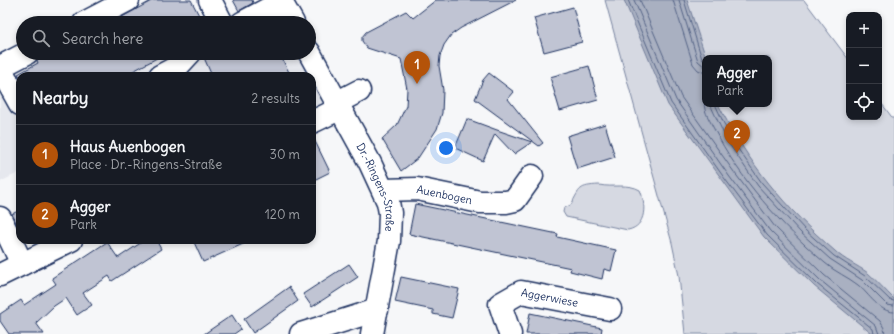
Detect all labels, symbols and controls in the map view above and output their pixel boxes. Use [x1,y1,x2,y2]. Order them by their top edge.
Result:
map controls [846,12,882,120]
button: + [846,12,882,48]
search box [16,16,316,60]
icon: search [30,27,52,49]
text: Search here [62,29,143,48]
button: − [846,48,882,84]
pin: 1 [404,51,430,84]
popup [702,55,772,107]
text: Agger [717,63,757,82]
text: Park [717,82,744,99]
button: locate [846,84,882,120]
text: Nearby [32,87,88,109]
text: 2 results [251,90,300,107]
pin: 2 [724,120,750,153]
text: Haus Auenbogen [70,137,185,156]
your location [436,138,456,158]
street label: Dr.-Ringens-Straße [353,140,397,232]
text: 1 [42,146,48,163]
text: 30 m [270,146,300,163]
text: Place · Dr.-Ringens-Straße [70,156,222,173]
street label: Auenbogen [415,182,473,207]
text: Agger [70,197,111,216]
text: 2 [41,206,49,223]
text: 120 m [265,206,300,223]
text: Park [70,216,97,233]
street label: Aggerwiese [520,285,579,310]

